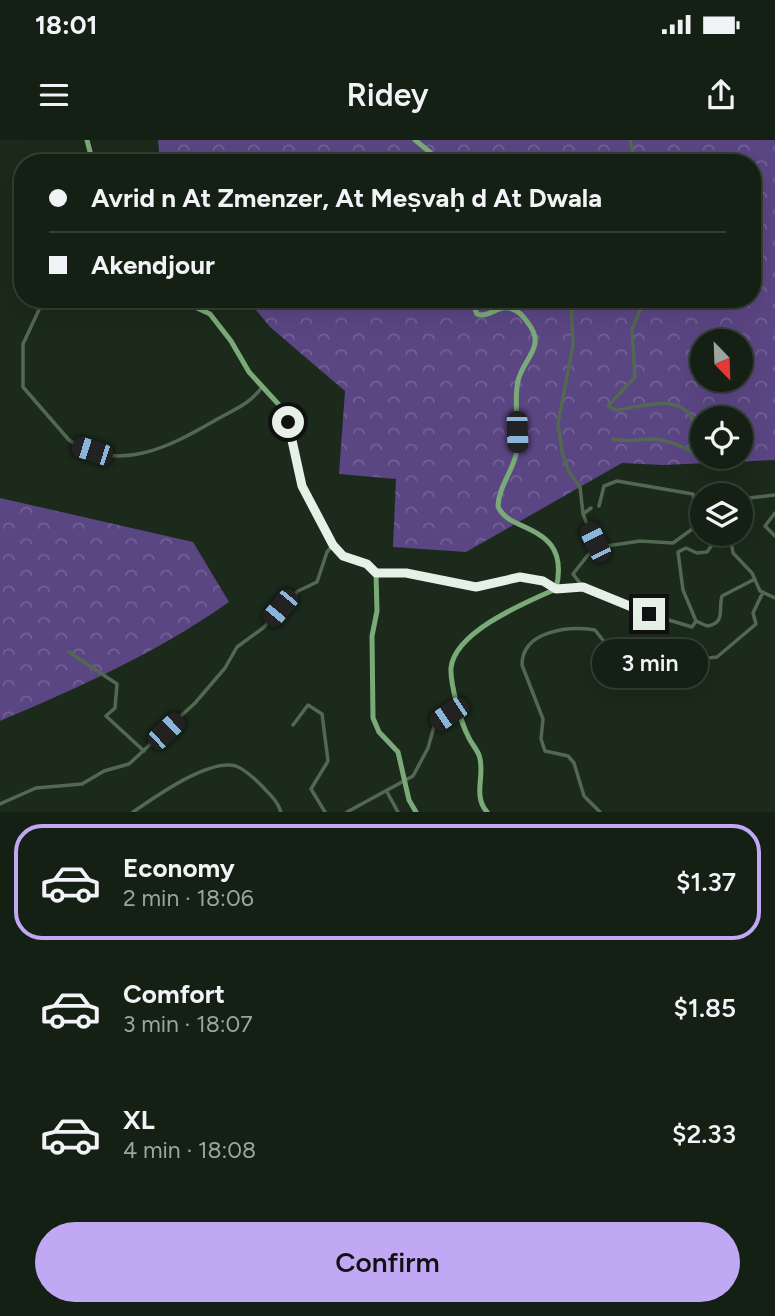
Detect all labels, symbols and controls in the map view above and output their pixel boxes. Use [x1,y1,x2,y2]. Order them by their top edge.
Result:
text: 18:01 [35,9,98,41]
icon: menu [35,76,73,114]
text: Ridey [346,76,429,114]
icon: share [702,76,740,114]
text: Avrid n At Zmenzer, At Meṣvaḥ d At Dwala [91,182,602,214]
text: Akendjour [91,249,215,281]
north arrow [690,329,752,392]
map controls [690,329,753,546]
route start [272,406,304,438]
button: locate [690,406,753,469]
car [506,411,529,453]
car [69,435,116,467]
button: layers [690,483,753,546]
car [577,519,614,565]
car [259,585,302,631]
route end [633,598,665,630]
callout: 3 min [591,638,707,688]
text: 3 min [622,649,678,677]
car [426,694,473,734]
car [144,709,189,753]
icon: car [39,851,102,914]
text: Economy [123,852,235,884]
text: $1.37 [676,866,736,898]
text: 2 min · 18:06 [123,884,254,912]
icon: car [39,977,102,1040]
text: Comfort [123,978,225,1010]
text: $1.85 [674,992,736,1024]
text: 3 min · 18:07 [123,1010,253,1038]
icon: car [39,1103,102,1166]
text: XL [123,1104,155,1136]
text: $2.33 [672,1118,736,1150]
text: 4 min · 18:08 [123,1136,256,1164]
button: Confirm [35,1222,740,1302]

